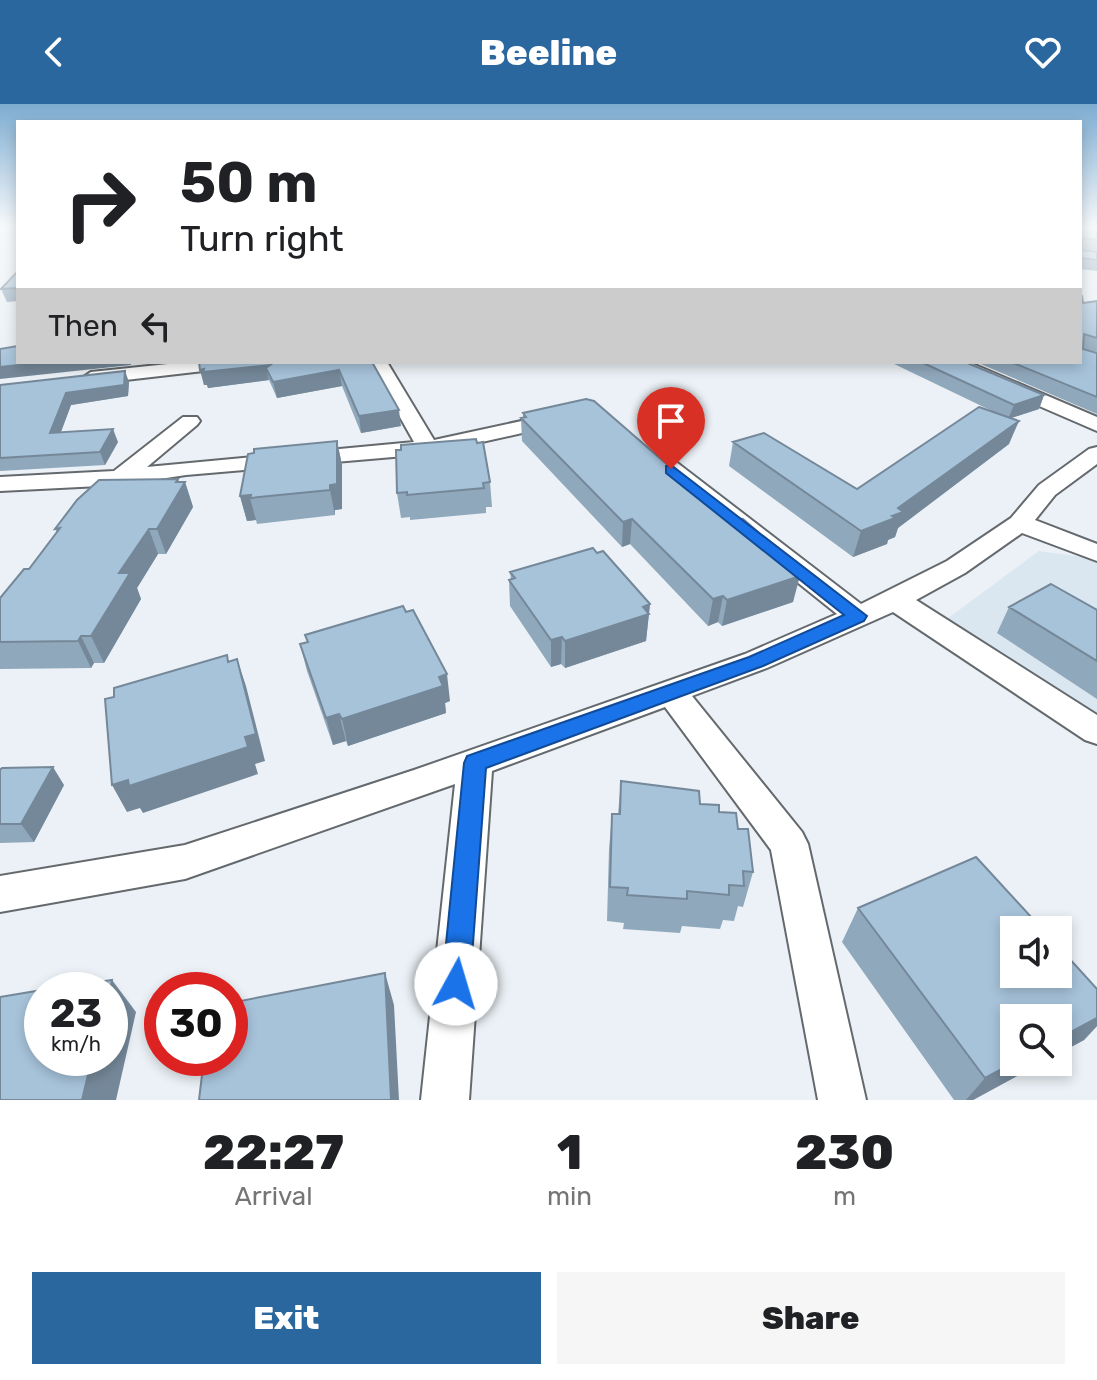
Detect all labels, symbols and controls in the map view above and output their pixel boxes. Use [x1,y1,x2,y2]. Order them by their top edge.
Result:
icon: back [32,30,76,74]
icon: heart [1021,30,1065,74]
text: Beeline [480,31,617,74]
text: 50 m [180,150,317,216]
icon: right [48,152,152,256]
text: Turn right [180,217,344,260]
icon: left [134,304,178,348]
text: Then [48,308,118,344]
pin [637,387,705,469]
icon: arrive [649,399,693,443]
map controls [1000,916,1072,1076]
button: sound [1000,916,1072,988]
position arrow [414,942,498,1026]
speed limit sign: 30 [144,972,248,1076]
text: 23 [50,990,102,1037]
button: search [1000,1004,1072,1076]
text: km/h [51,1032,101,1056]
text: 22:27 [203,1124,344,1181]
text: 1 [557,1124,582,1181]
text: 230 [795,1124,894,1181]
text: Arrival [234,1181,312,1212]
text: min [547,1181,592,1212]
text: m [833,1181,856,1212]
button: Exit [32,1272,541,1364]
button: Share [557,1272,1065,1364]

